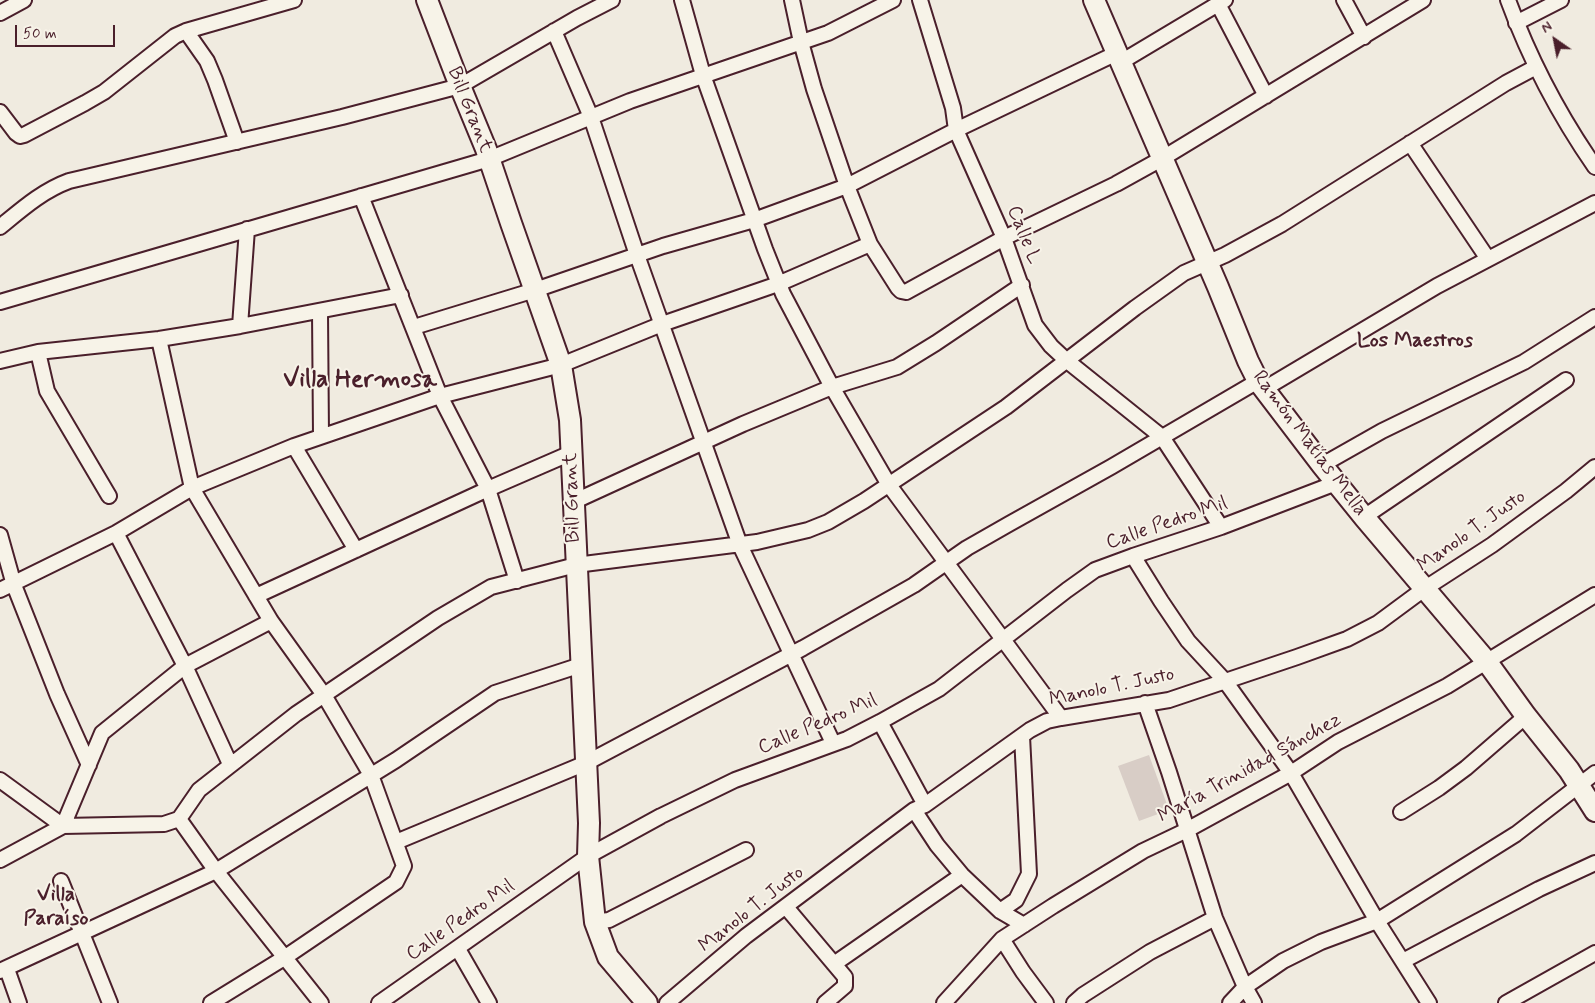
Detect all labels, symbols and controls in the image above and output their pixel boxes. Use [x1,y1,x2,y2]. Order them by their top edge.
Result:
scale bar [18,15,118,47]
north arrow [1530,15,1580,65]
text: N [1538,17,1556,38]
text: 50 m [23,24,57,44]
street label: Bill Grant [441,64,497,156]
street label: Calle L [1001,202,1045,268]
district label: Los Maestros [1357,329,1473,355]
district label: Villa Hermosa [283,366,437,396]
street label: Ramón Matías Mella [1247,367,1371,521]
street label: Bill Grant [559,453,587,543]
street label: Manolo T. Justo [1413,486,1531,578]
street label: Calle Pedro Mil [1103,492,1231,556]
street label: Manolo T. Justo [1047,663,1177,713]
street label: Calle Pedro Mil [755,689,881,761]
street label: María Trinidad Sánchez [1154,709,1346,829]
street label: Manolo T. Justo [694,861,810,959]
street label: Calle Pedro Mil [402,875,520,967]
district label: Villa Paraíso [24,883,88,933]

